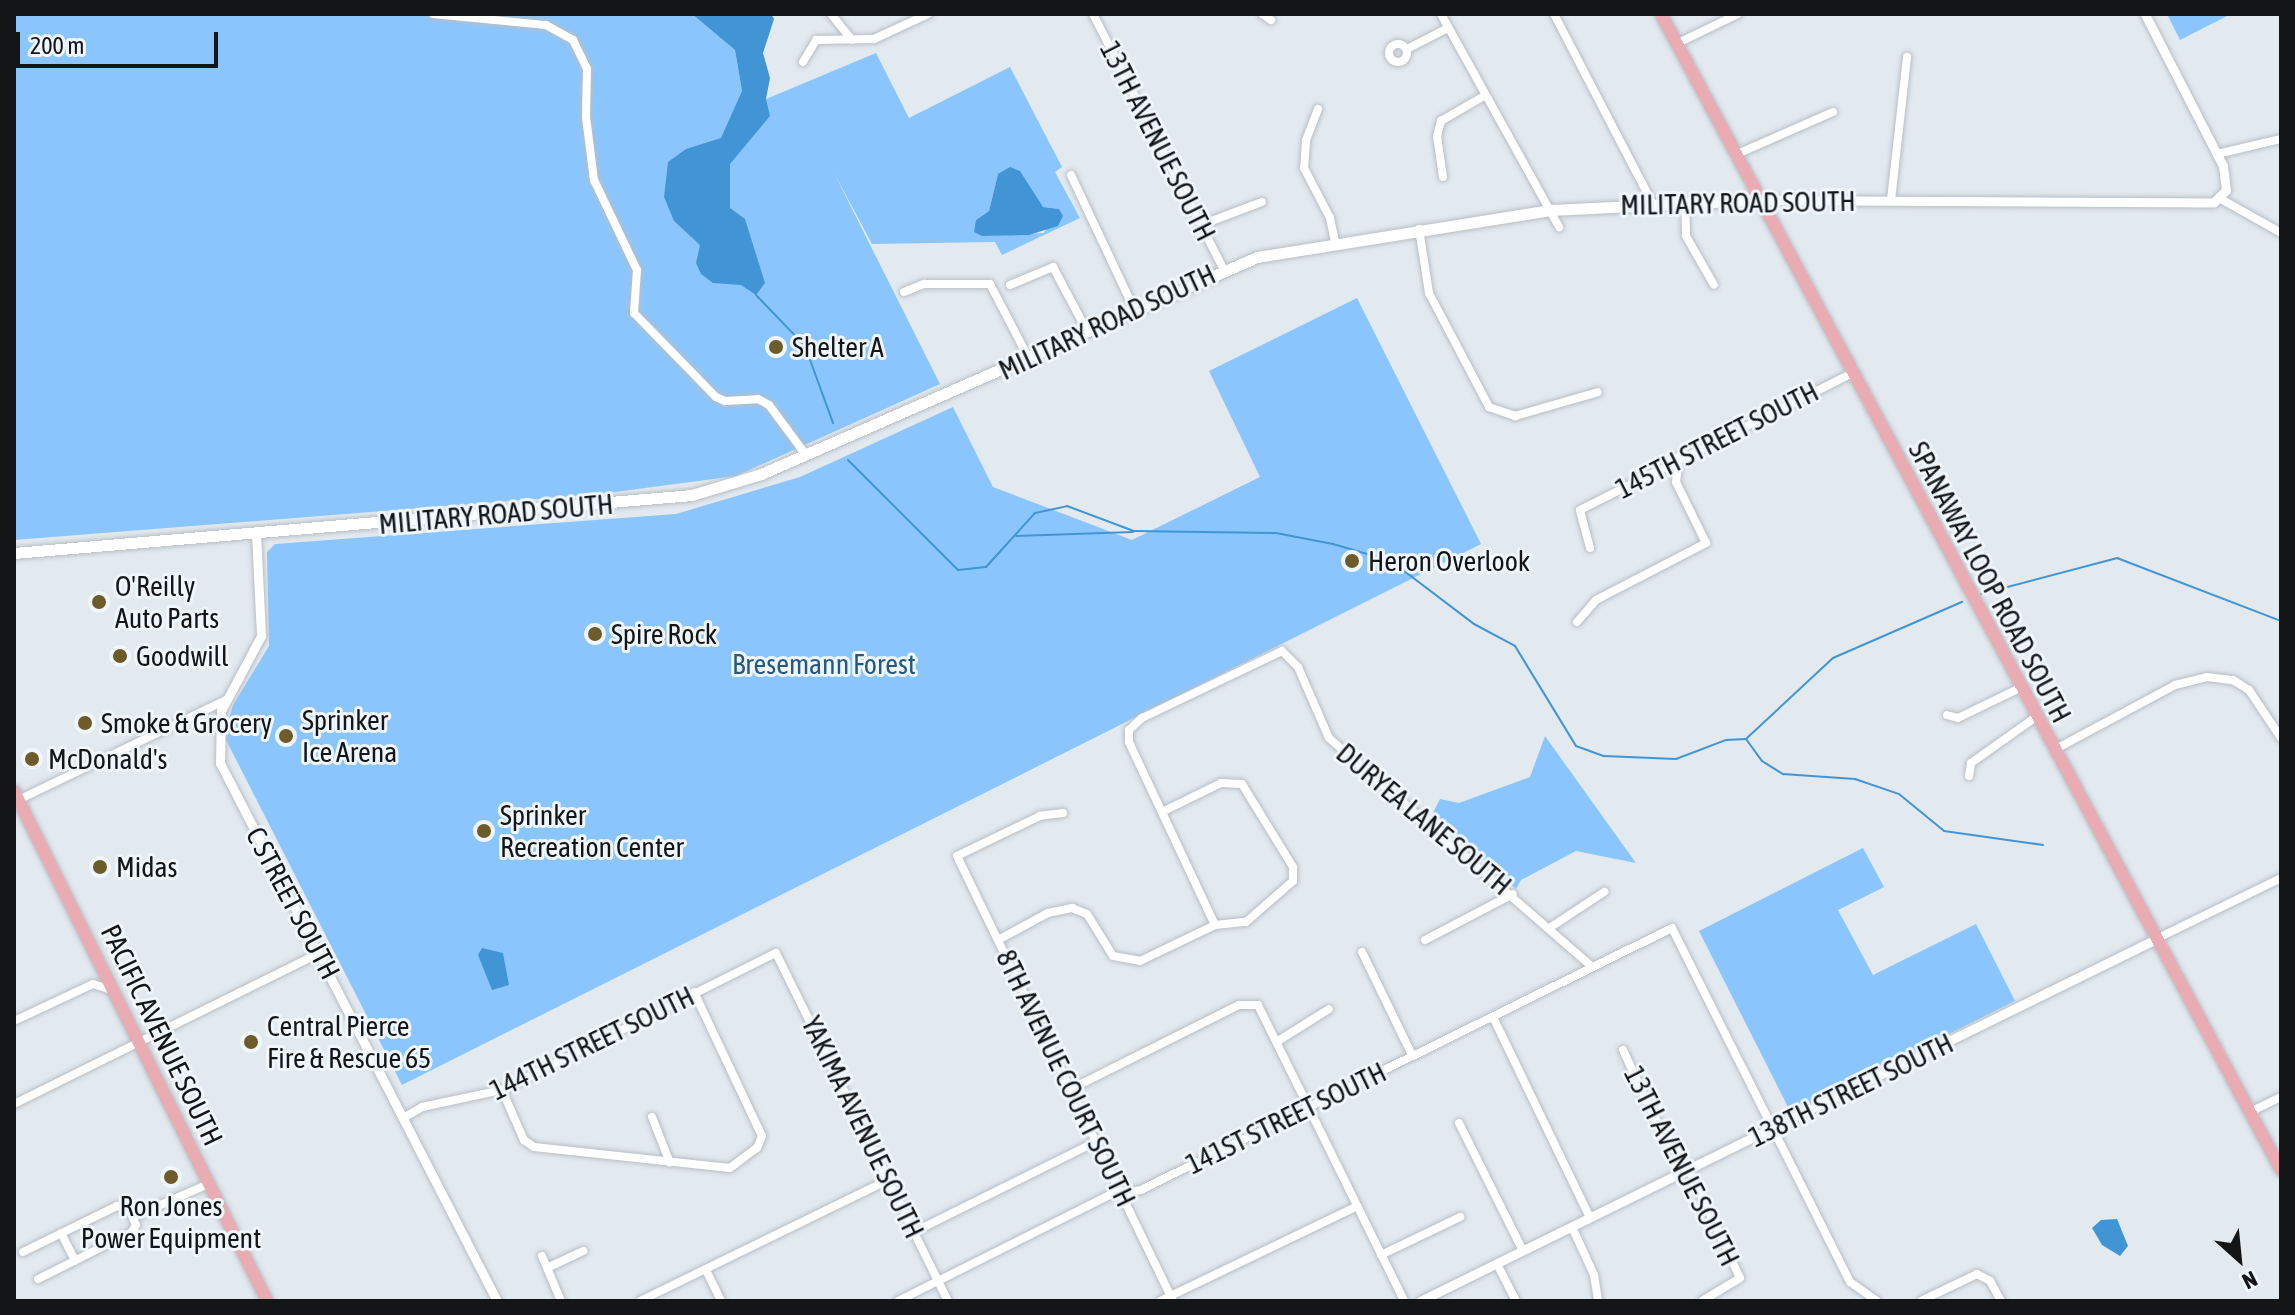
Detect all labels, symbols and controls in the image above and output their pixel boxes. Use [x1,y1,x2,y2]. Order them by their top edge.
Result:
scale bar [20,16,222,66]
text: 200 m [30,32,84,59]
street label: 13TH AVENUE SOUTH [1093,36,1223,246]
street label: MILITARY ROAD SOUTH [1620,184,1856,222]
street label: MILITARY ROAD SOUTH [993,257,1221,387]
place label: Shelter A [792,330,884,364]
marker: Shelter A [767,338,785,356]
street label: 145TH STREET SOUTH [1610,374,1824,506]
street label: SPANAWAY LOOP ROAD SOUTH [1902,436,2078,728]
street label: MILITARY ROAD SOUTH [377,487,615,541]
place label: Heron Overlook [1368,544,1530,578]
marker: Heron Overlook [1343,552,1361,570]
place label: O'Reilly Auto Parts [115,569,219,635]
marker: O'Reilly Auto Parts [90,593,108,611]
place label: Spire Rock [611,617,717,651]
marker: Spire Rock [586,625,604,643]
place label: Goodwill [136,639,228,673]
marker: Goodwill [111,647,129,665]
park label: Bresemann Forest [732,647,916,681]
place label: Sprinker Ice Arena [302,703,397,769]
place label: Smoke & Grocery [101,706,272,740]
marker: Smoke & Grocery [76,714,94,732]
marker: Sprinker Ice Arena [277,727,295,745]
street label: DURYEA LANE SOUTH [1330,736,1518,902]
place label: McDonald's [48,742,167,776]
marker: McDonald's [23,750,41,768]
place label: Sprinker Recreation Center [500,798,684,864]
street label: C STREET SOUTH [239,821,347,985]
marker: Sprinker Recreation Center [475,822,493,840]
place label: Midas [116,850,177,884]
marker: Midas [91,858,109,876]
street label: PACIFIC AVENUE SOUTH [94,919,230,1151]
street label: 8TH AVENUE COURT SOUTH [989,944,1143,1212]
street label: 144TH STREET SOUTH [484,979,700,1107]
place label: Central Pierce Fire & Rescue 65 [267,1009,431,1075]
street label: YAKIMA AVENUE SOUTH [795,1011,931,1243]
street label: 138TH STREET SOUTH [1743,1026,1959,1154]
marker: Central Pierce Fire & Rescue 65 [242,1033,260,1051]
street label: 141ST STREET SOUTH [1180,1055,1392,1181]
street label: 13TH AVENUE SOUTH [1617,1061,1747,1271]
marker: Ron Jones Power Equipment [162,1168,180,1186]
place label: Ron Jones Power Equipment [81,1189,261,1255]
north arrow [2199,1219,2279,1299]
text: N [2238,1266,2262,1295]

